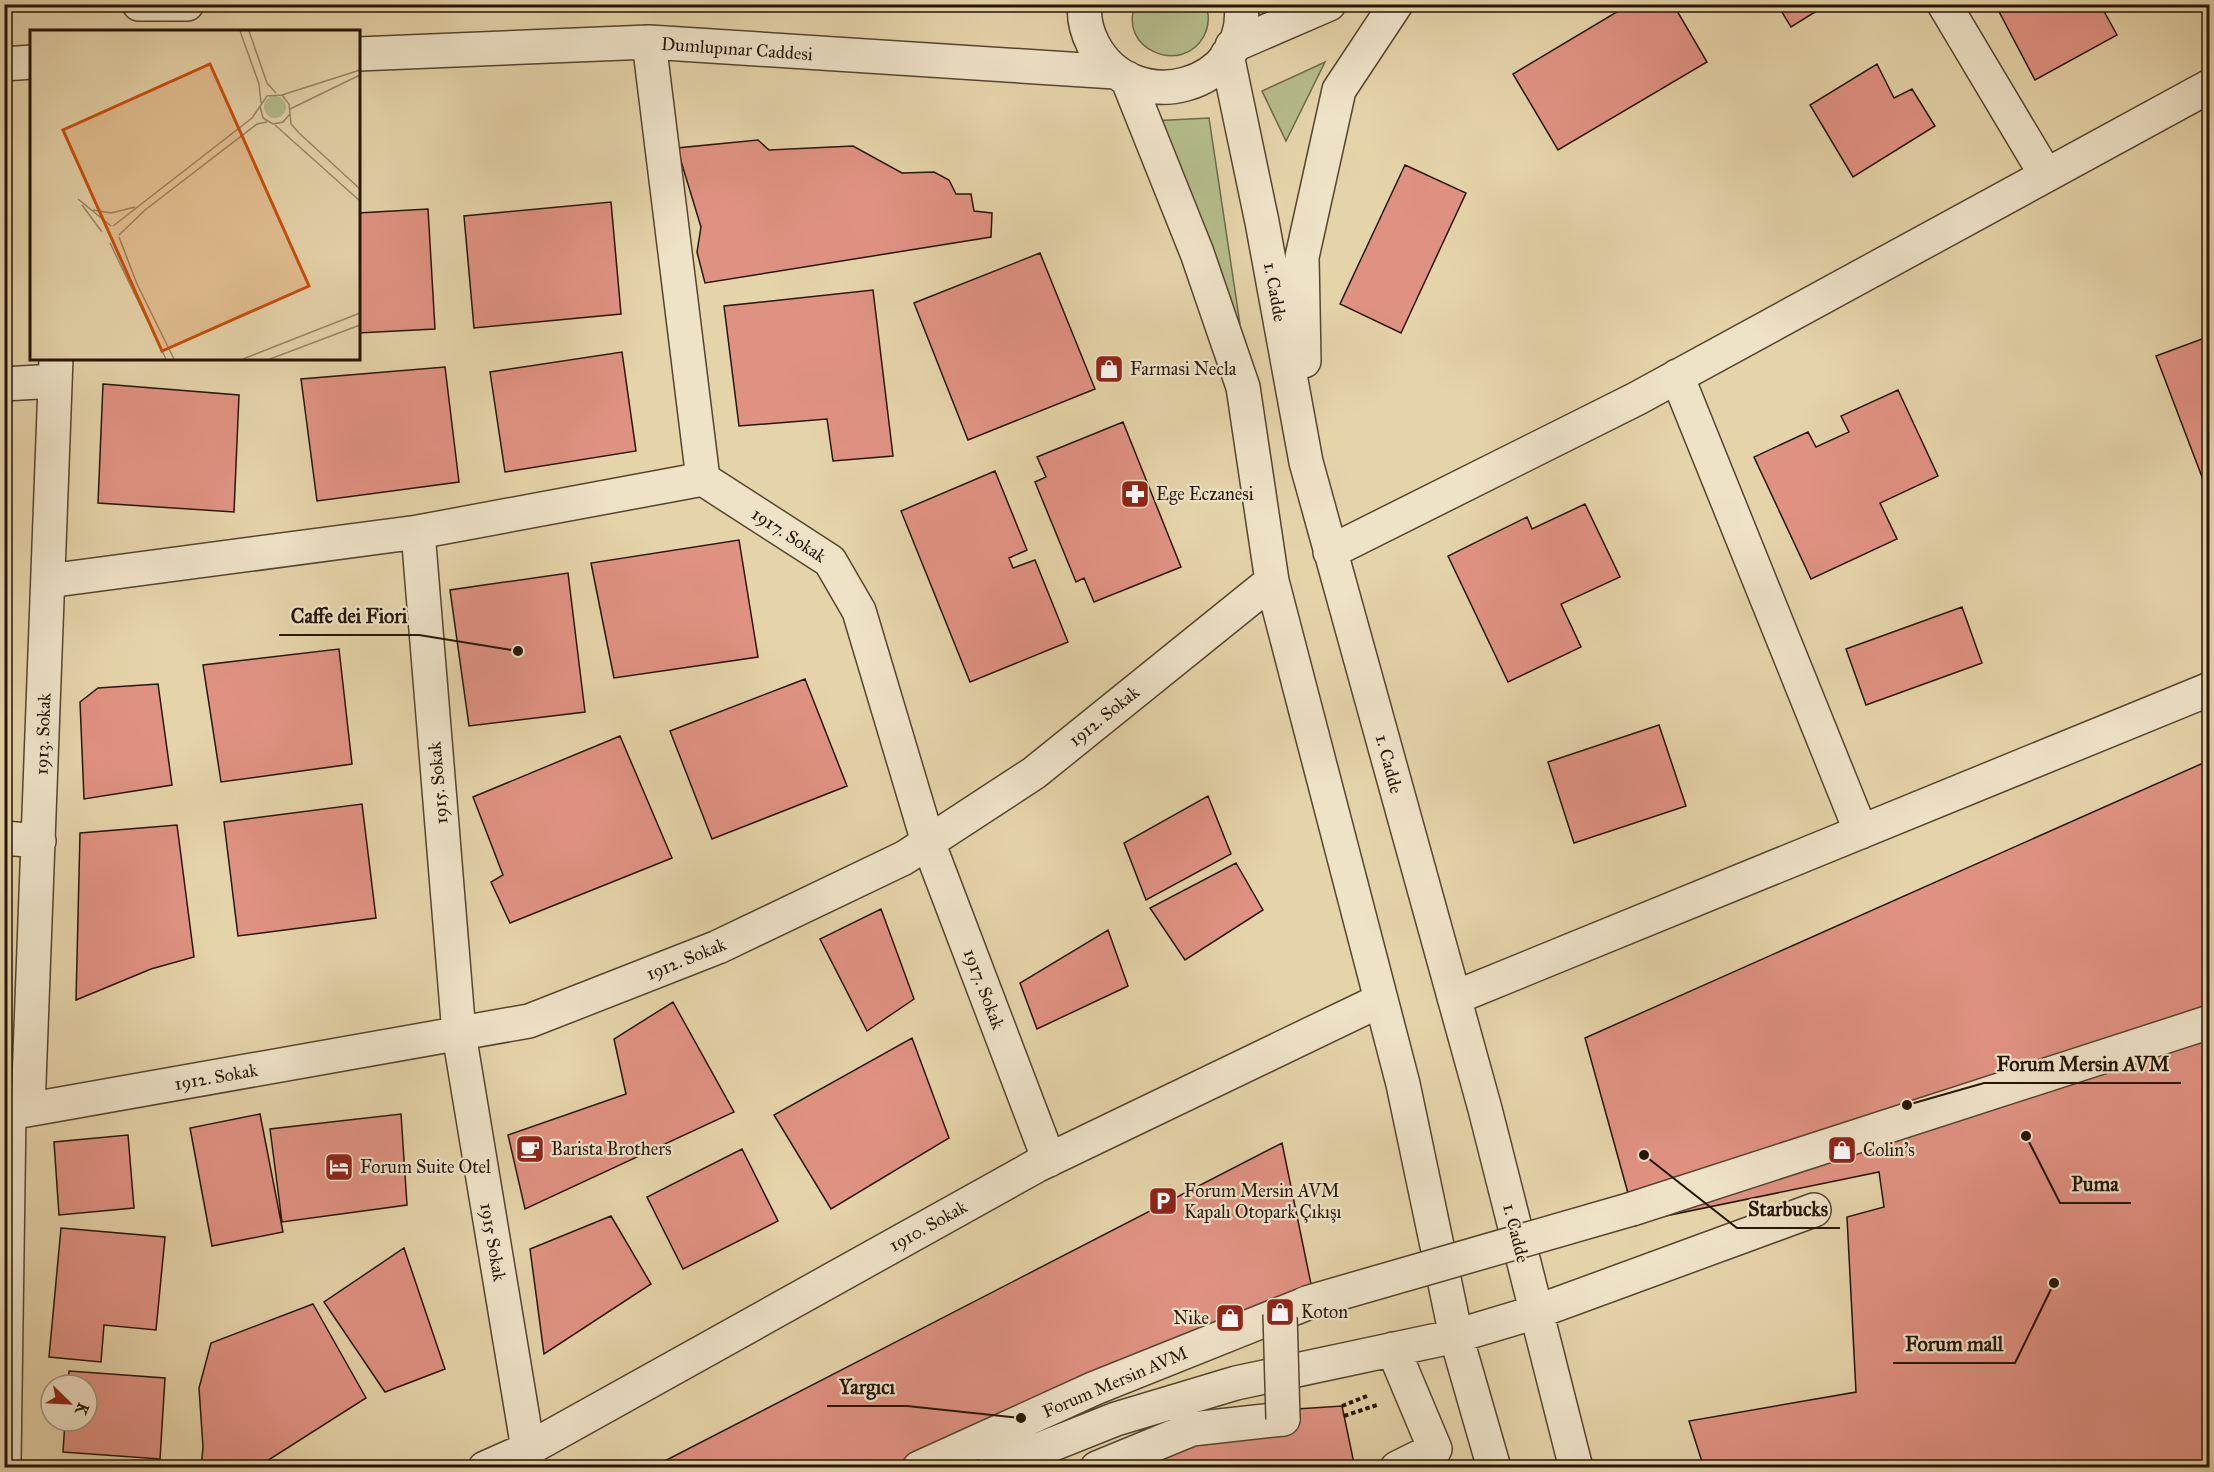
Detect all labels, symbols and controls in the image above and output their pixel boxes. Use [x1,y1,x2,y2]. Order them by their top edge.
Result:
inset map [30,30,360,360]
street label: Dumlupınar Caddesi [660,33,814,65]
street label: 1. Cadde [1259,260,1291,324]
shop icon: Farmasi Necla [1093,353,1125,385]
place label: Farmasi Necla [1130,358,1237,380]
pharmacy icon: Ege Eczanesi [1119,478,1151,510]
place label: Ege Eczanesi [1156,483,1254,506]
street label: 1917. Sokak [748,503,831,568]
callout: Caffe dei Fiori [279,597,419,635]
text: Caffe dei Fiori [291,604,408,628]
street label: 1912. Sokak [1064,681,1144,751]
street label: 1913. Sokak [31,692,55,775]
street label: 1. Cadde [1371,732,1407,796]
street label: 1915. Sokak [423,740,453,825]
street label: 1912. Sokak [643,933,730,985]
street label: 1917. Sokak [959,946,1010,1033]
callout: Forum Mersin AVM [1984,1045,2181,1083]
text: Forum Mersin AVM [1997,1052,2170,1076]
street label: 1912. Sokak [173,1059,260,1095]
cafe icon: Barista Brothers [514,1133,546,1165]
shop icon: Colin's [1826,1134,1858,1166]
place label: Barista Brothers [551,1138,671,1160]
place label: Colin's [1863,1139,1915,1161]
hotel icon: Forum Suite Otel [323,1151,355,1183]
place label: Forum Suite Otel [360,1156,491,1178]
callout: Puma [2060,1165,2131,1203]
text: Puma [2071,1172,2119,1196]
place label: Forum Mersin AVM Kapalı Otopark Çıkışı [1184,1180,1342,1223]
parking icon: Forum Mersin AVM Kapalı Otopark Çıkışı [1147,1185,1179,1217]
callout: Starbucks [1737,1190,1840,1228]
street label: 1910. Sokak [885,1195,971,1256]
text: Starbucks [1748,1197,1829,1221]
street label: 1915 Sokak [475,1201,511,1284]
street label: 1. Cadde [1498,1201,1534,1265]
shop icon: Koton [1264,1296,1296,1328]
place label: Koton [1301,1301,1348,1323]
shop icon: Nike [1214,1302,1246,1334]
place label: Nike [1173,1307,1209,1329]
callout: Forum mall [1893,1325,2015,1363]
text: Forum mall [1905,1332,2004,1356]
street label: Forum Mersin AVM [1039,1341,1191,1423]
callout: Yargıcı [827,1368,907,1406]
north arrow [39,1373,99,1433]
text: Yargıcı [838,1375,896,1400]
text: K [71,1400,93,1419]

